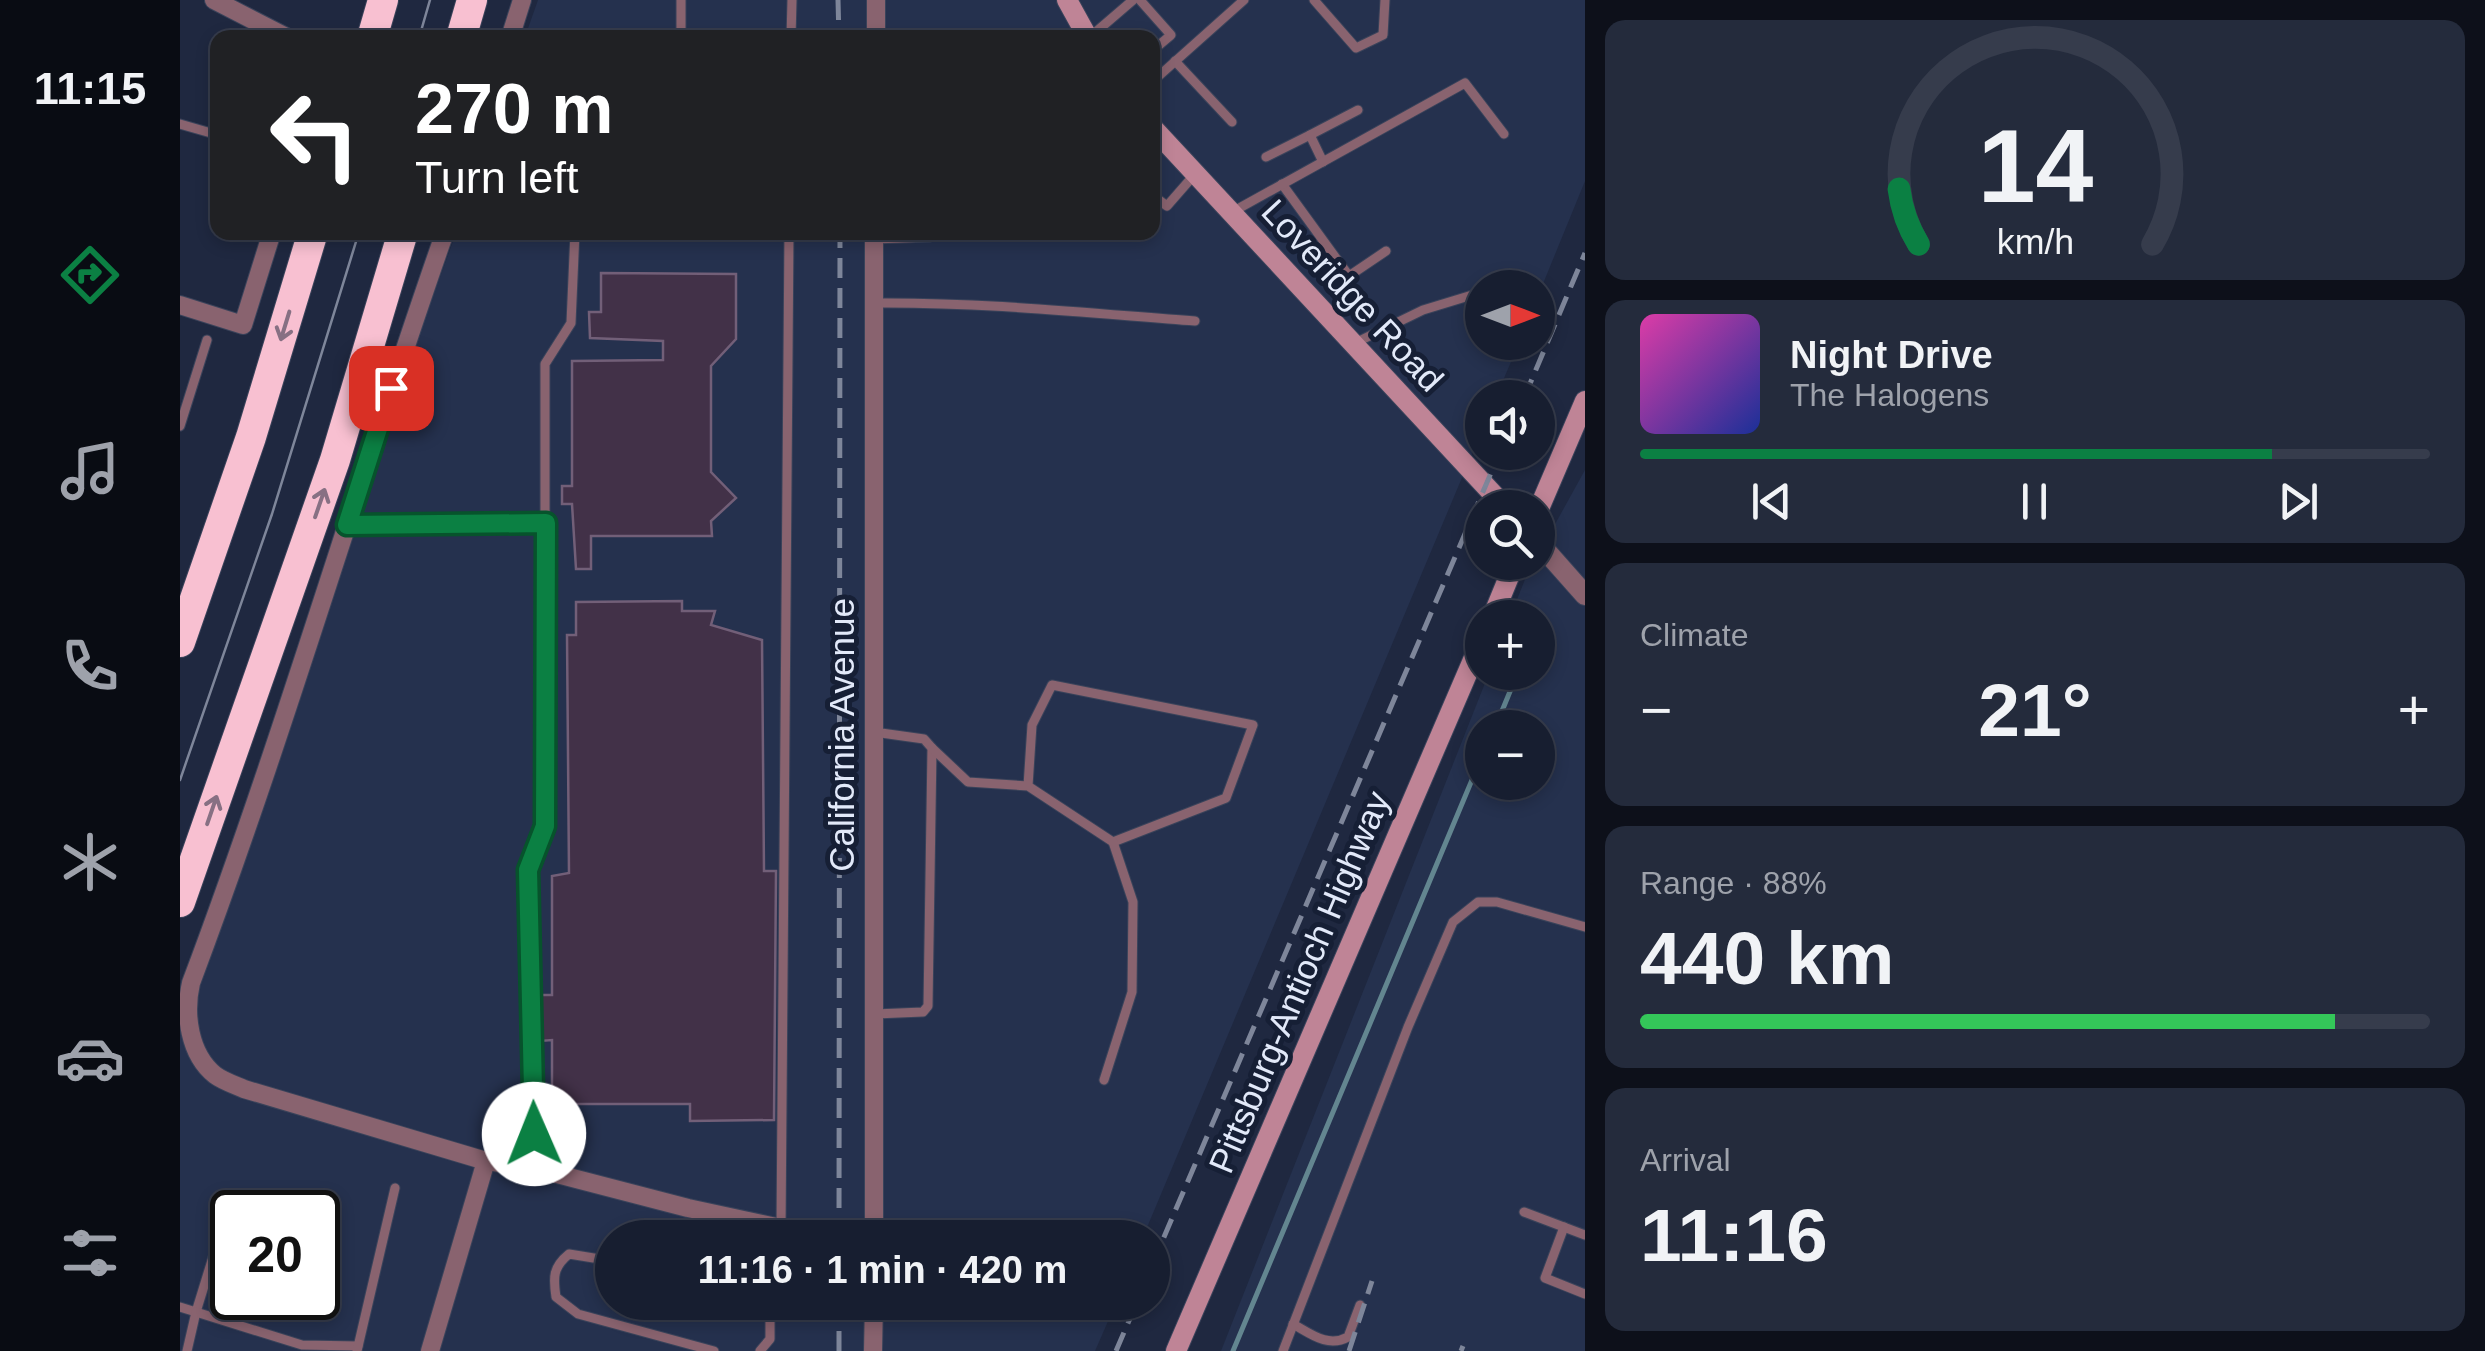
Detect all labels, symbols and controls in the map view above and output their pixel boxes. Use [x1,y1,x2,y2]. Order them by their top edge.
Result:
text: 11:15 [34,63,146,114]
icon: left [250,70,380,200]
text: 270 m [415,70,613,148]
text: 14 [1977,108,2093,224]
text: Turn left [415,152,578,203]
street label: Loveridge Road [1254,191,1452,399]
text: km/h [1996,222,2074,262]
icon: directions [55,240,125,310]
north arrow [1465,270,1555,360]
map controls [1465,270,1555,800]
one-way arrow [275,310,293,341]
text: Night Drive [1790,334,1993,376]
pin [349,346,434,431]
icon: arrive [364,361,419,416]
text: The Halogens [1790,377,1989,413]
button: sound [1465,380,1555,470]
icon: music [55,436,125,506]
icon: previous [1744,474,1799,529]
icon: pause [2007,474,2062,529]
icon: next [2271,474,2326,529]
one-way arrow [312,488,330,520]
button: search [1465,490,1555,580]
street label: California Avenue [822,598,861,872]
button: + [1465,600,1555,690]
text: Climate [1640,617,1748,653]
icon: phone [55,631,125,701]
text: 21° [1978,668,2092,752]
text: − [1640,679,1672,741]
text: + [2398,679,2430,741]
button: − [1465,710,1555,800]
street label: Pittsburg-Antioch Highway [1201,785,1397,1179]
one-way arrow [204,795,222,826]
icon: climate [55,827,125,897]
text: Range · 88% [1640,865,1827,901]
text: 440 km [1640,916,1894,1000]
icon: car [55,1023,125,1093]
position arrow [482,1082,586,1186]
text: Arrival [1640,1142,1731,1178]
speed limit sign: 20 [210,1190,340,1320]
text: 11:16 [1640,1193,1828,1277]
icon: filters [55,1218,125,1288]
text: 11:16 · 1 min · 420 m [698,1249,1067,1291]

